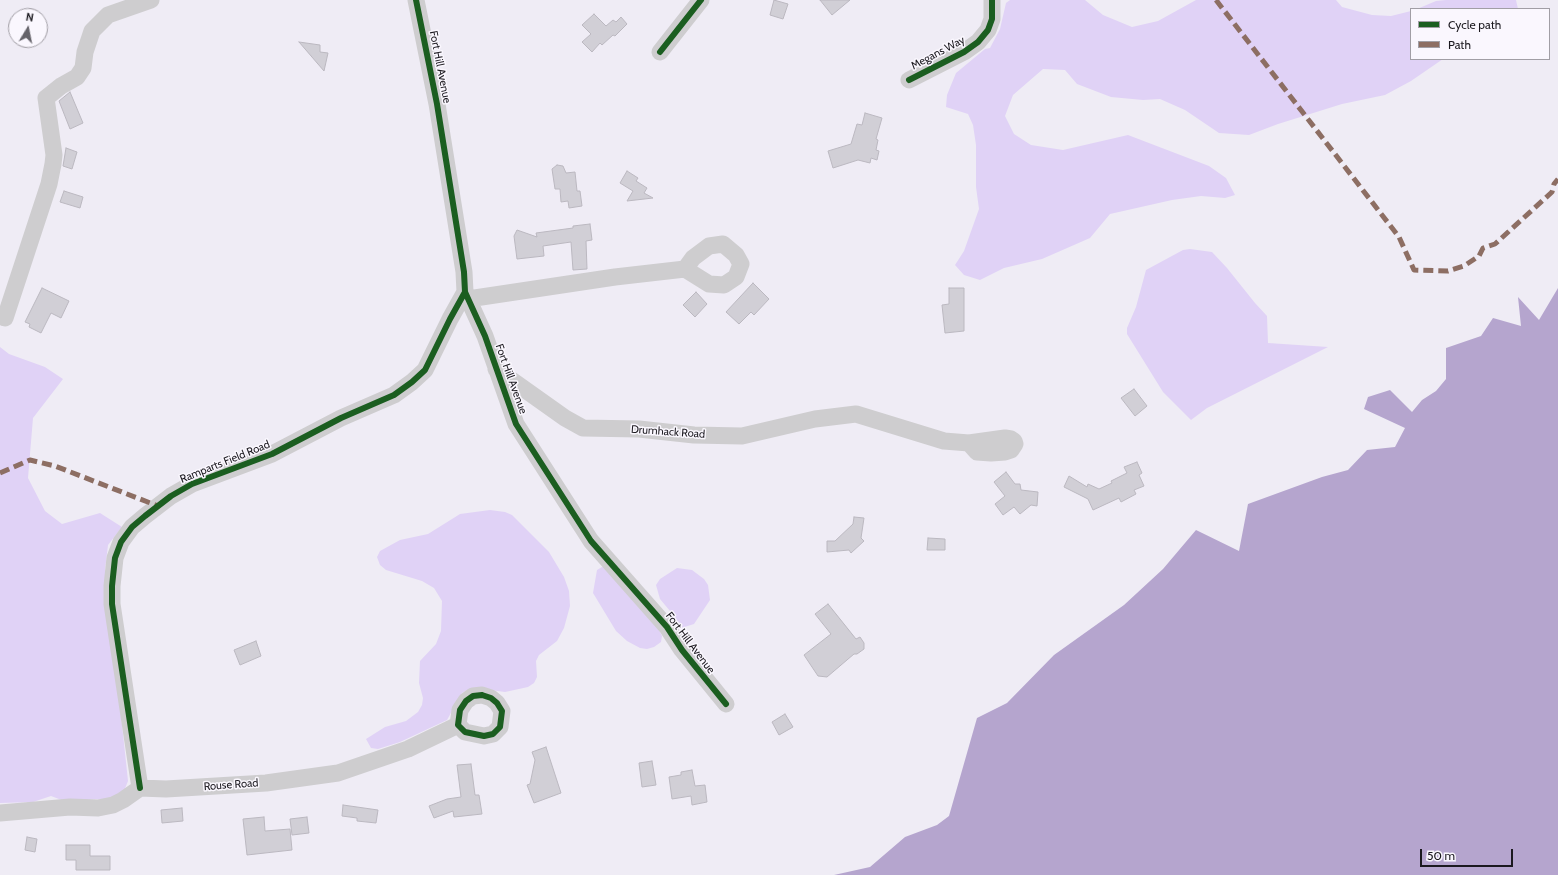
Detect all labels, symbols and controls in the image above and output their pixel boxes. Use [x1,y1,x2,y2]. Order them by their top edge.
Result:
north arrow [8,8,48,48]
legend [1410,8,1550,60]
text: N [25,10,35,25]
text: Cycle path [1448,17,1501,32]
street label: Fort Hill Avenue [427,30,453,104]
street label: Megans Way [909,33,967,73]
text: Path [1448,37,1471,52]
street label: Fort Hill Avenue [492,342,530,416]
street label: Drumhack Road [630,423,706,441]
street label: Ramparts Field Road [178,438,272,486]
street label: Fort Hill Avenue [663,610,717,676]
street label: Rouse Road [203,777,259,793]
scale bar [1422,841,1515,867]
text: 50 m [1427,848,1455,863]

